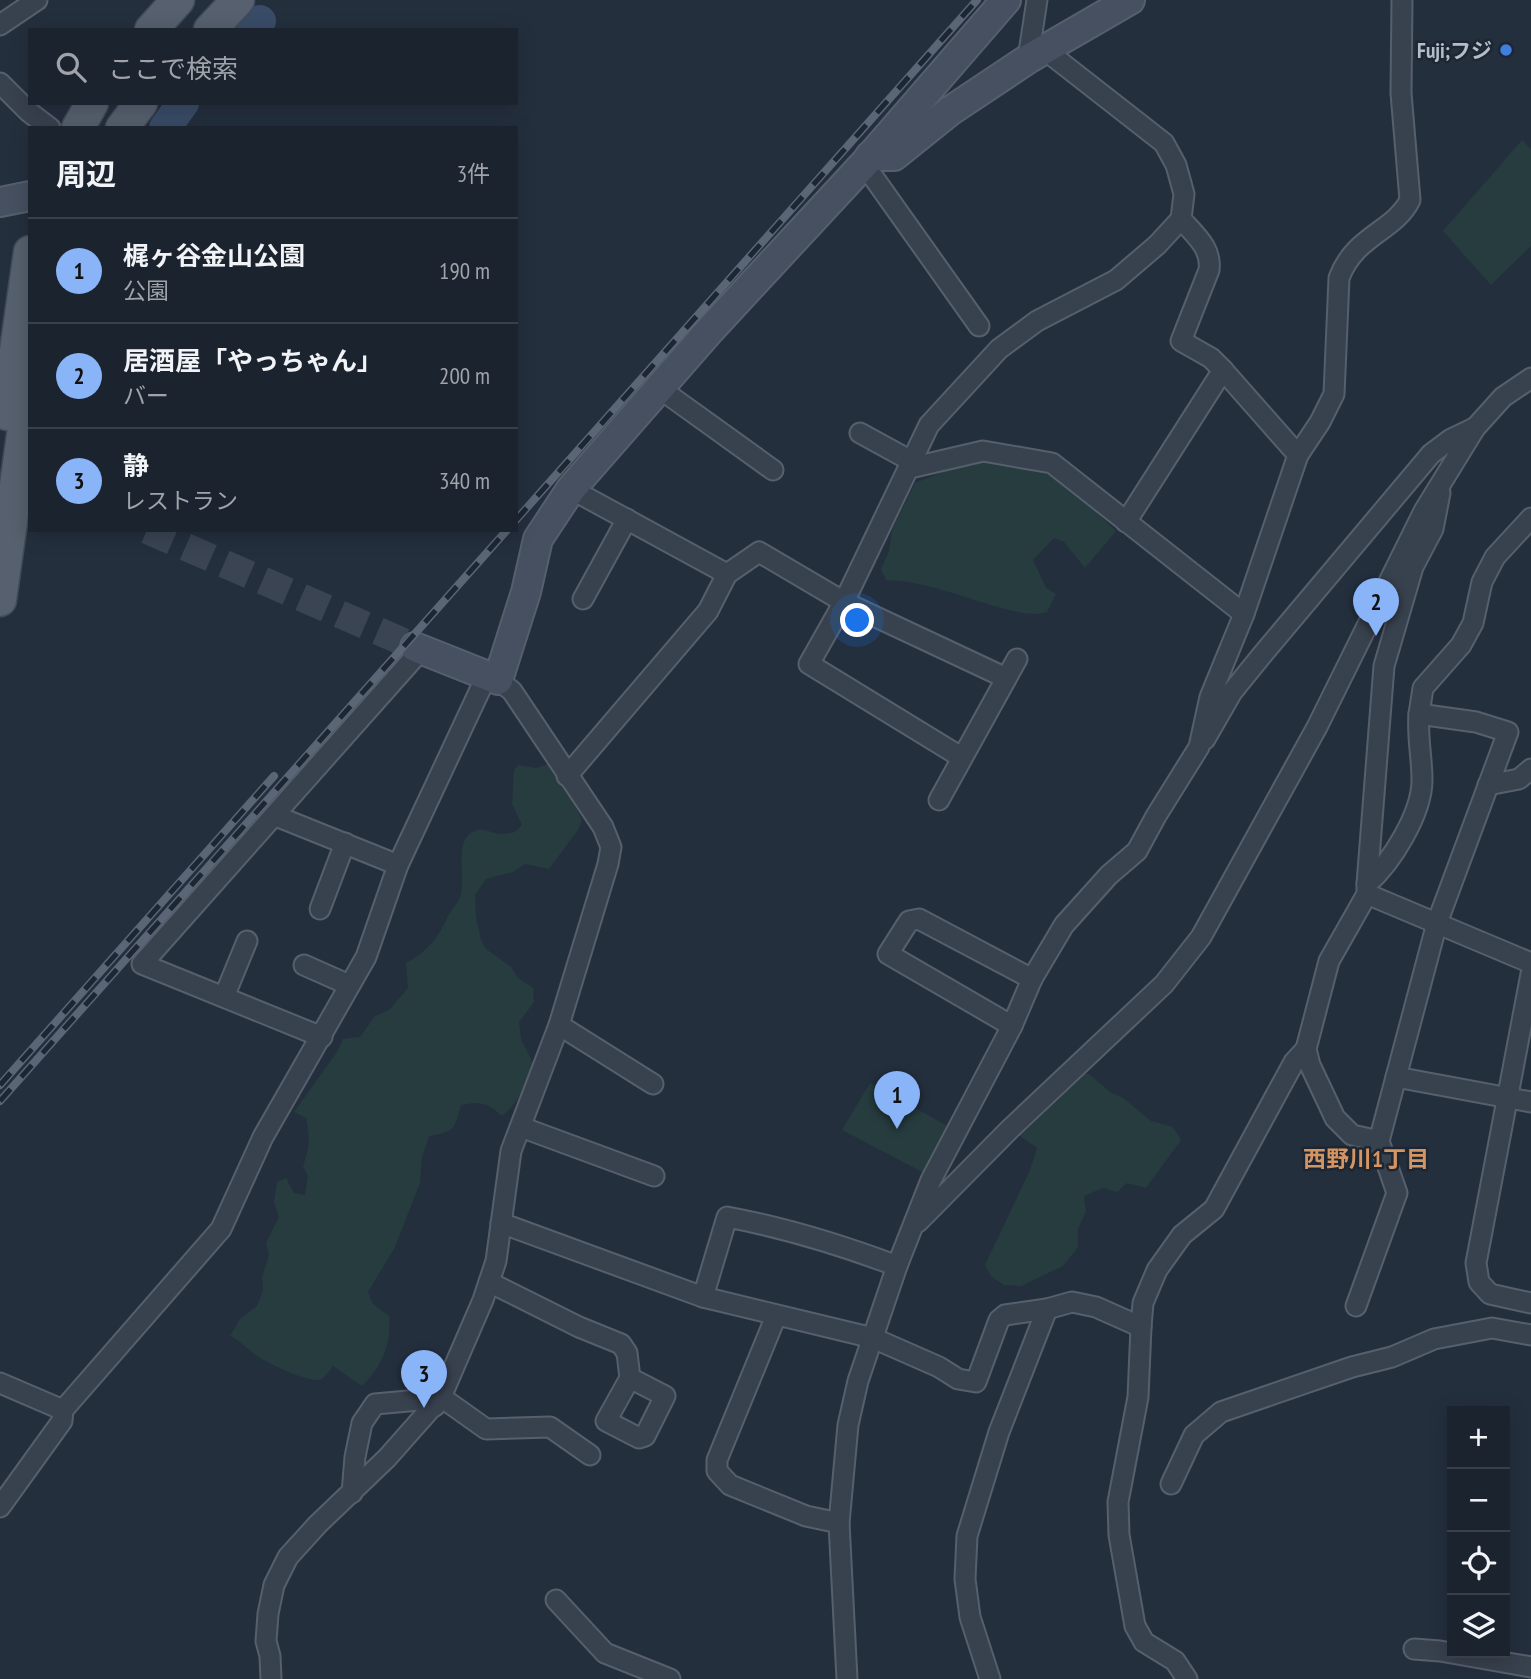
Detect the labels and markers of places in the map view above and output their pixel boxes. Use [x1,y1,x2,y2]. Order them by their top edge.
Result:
place label: Fuji;フジ [1417,37,1492,64]
marker: Fuji;フジ [1498,42,1514,58]
pin: 2 [1353,578,1399,636]
pin: 1 [874,1071,920,1129]
pin: 3 [401,1350,447,1408]

